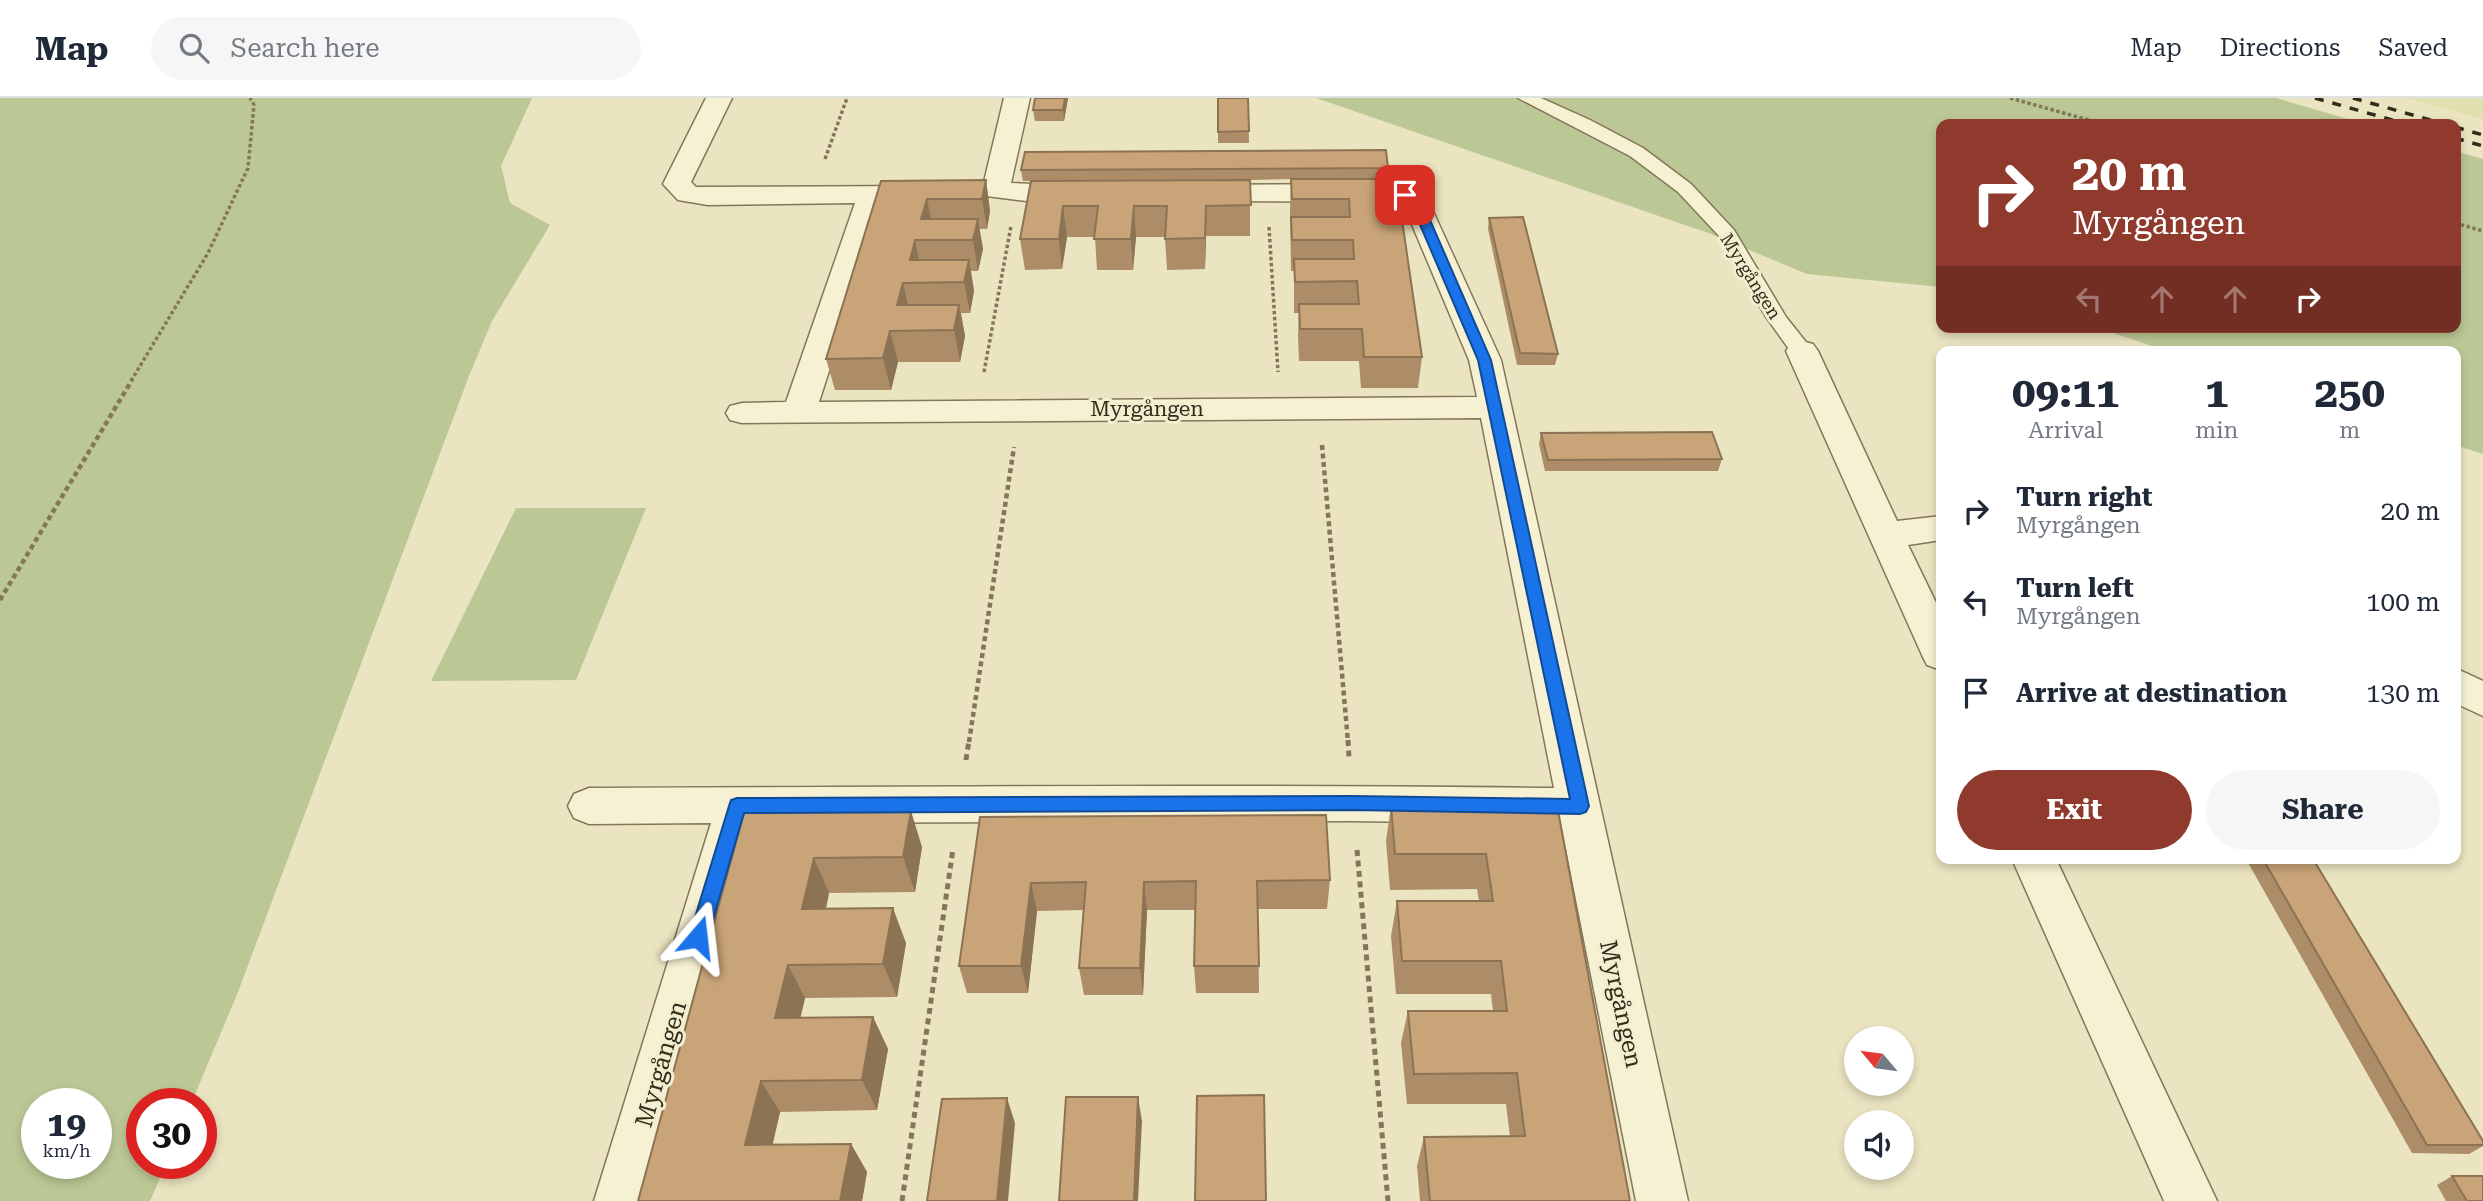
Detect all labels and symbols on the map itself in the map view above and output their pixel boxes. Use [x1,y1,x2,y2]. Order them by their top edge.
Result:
pin [1375,165,1435,225]
street label: Myrgången [1716,229,1786,323]
street label: Myrgången [1090,397,1204,421]
position arrow [661,900,735,974]
street label: Myrgången [1594,938,1648,1070]
street label: Myrgången [630,998,692,1130]
north arrow [1844,1026,1914,1096]
speed limit sign: 30 [126,1088,217,1179]

